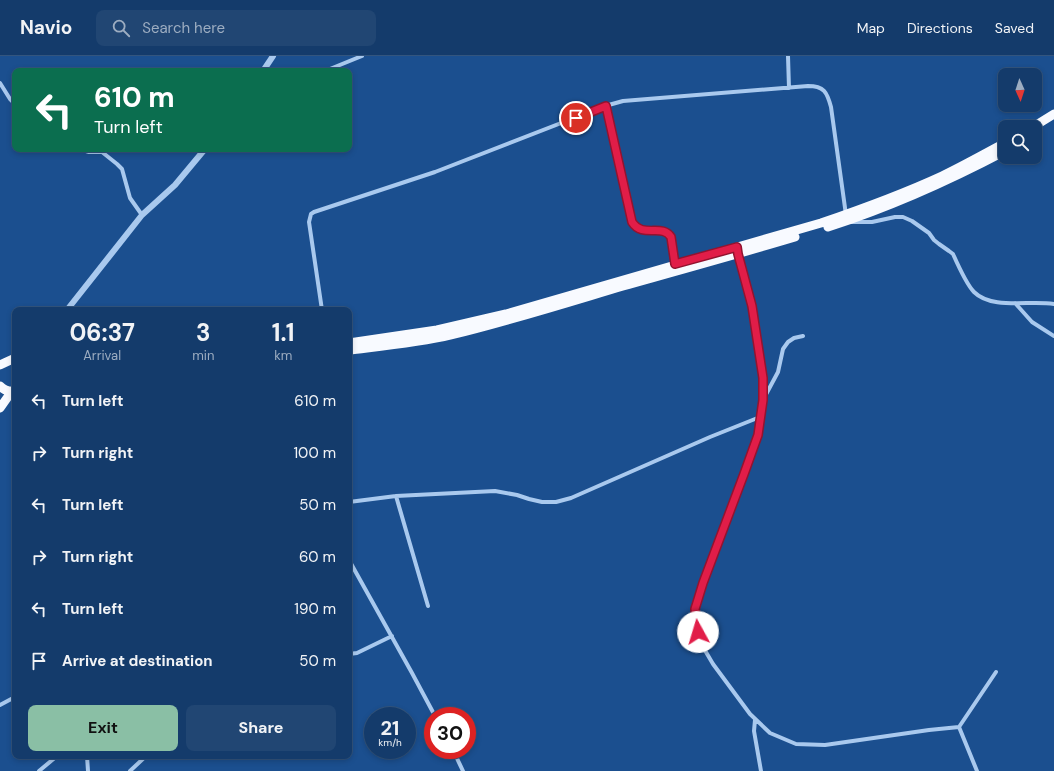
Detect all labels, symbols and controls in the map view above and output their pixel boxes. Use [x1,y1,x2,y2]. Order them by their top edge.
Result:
search box [96,10,376,46]
text: Navio [20,15,72,40]
icon: search [110,17,132,39]
text: Search here [142,18,225,38]
text: Map [857,19,885,37]
text: Directions [907,19,973,37]
text: Saved [995,19,1034,37]
north arrow [998,68,1042,112]
map controls [998,68,1042,164]
text: 610 m [94,79,175,116]
icon: left [28,84,80,136]
pin [559,101,593,135]
icon: arrive [565,107,587,129]
text: Turn left [94,115,163,139]
button: search [998,120,1042,164]
text: 06:37 [69,317,135,348]
text: 3 [196,317,211,348]
text: 1.1 [272,317,295,348]
text: Arrival [83,347,121,364]
text: min [192,347,214,364]
text: km [274,347,292,364]
icon: left [28,390,50,412]
text: Turn left [62,391,123,411]
text: 610 m [294,391,336,411]
icon: right [28,442,50,464]
text: Turn right [62,443,133,463]
text: 100 m [293,443,336,463]
icon: left [28,494,50,516]
text: Turn left [62,495,123,515]
text: 50 m [299,495,336,515]
icon: right [28,546,50,568]
text: Turn right [62,547,133,567]
text: 60 m [299,547,336,567]
icon: left [28,598,50,620]
text: Turn left [62,599,123,619]
text: 190 m [294,599,336,619]
position arrow [677,611,719,653]
icon: arrive [28,650,50,672]
text: Arrive at destination [62,651,213,671]
text: 50 m [299,651,336,671]
button: Exit [28,705,178,751]
button: Share [186,705,336,751]
speed limit sign: 30 [424,707,476,759]
text: 21 [381,715,399,741]
text: km/h [378,736,402,749]

